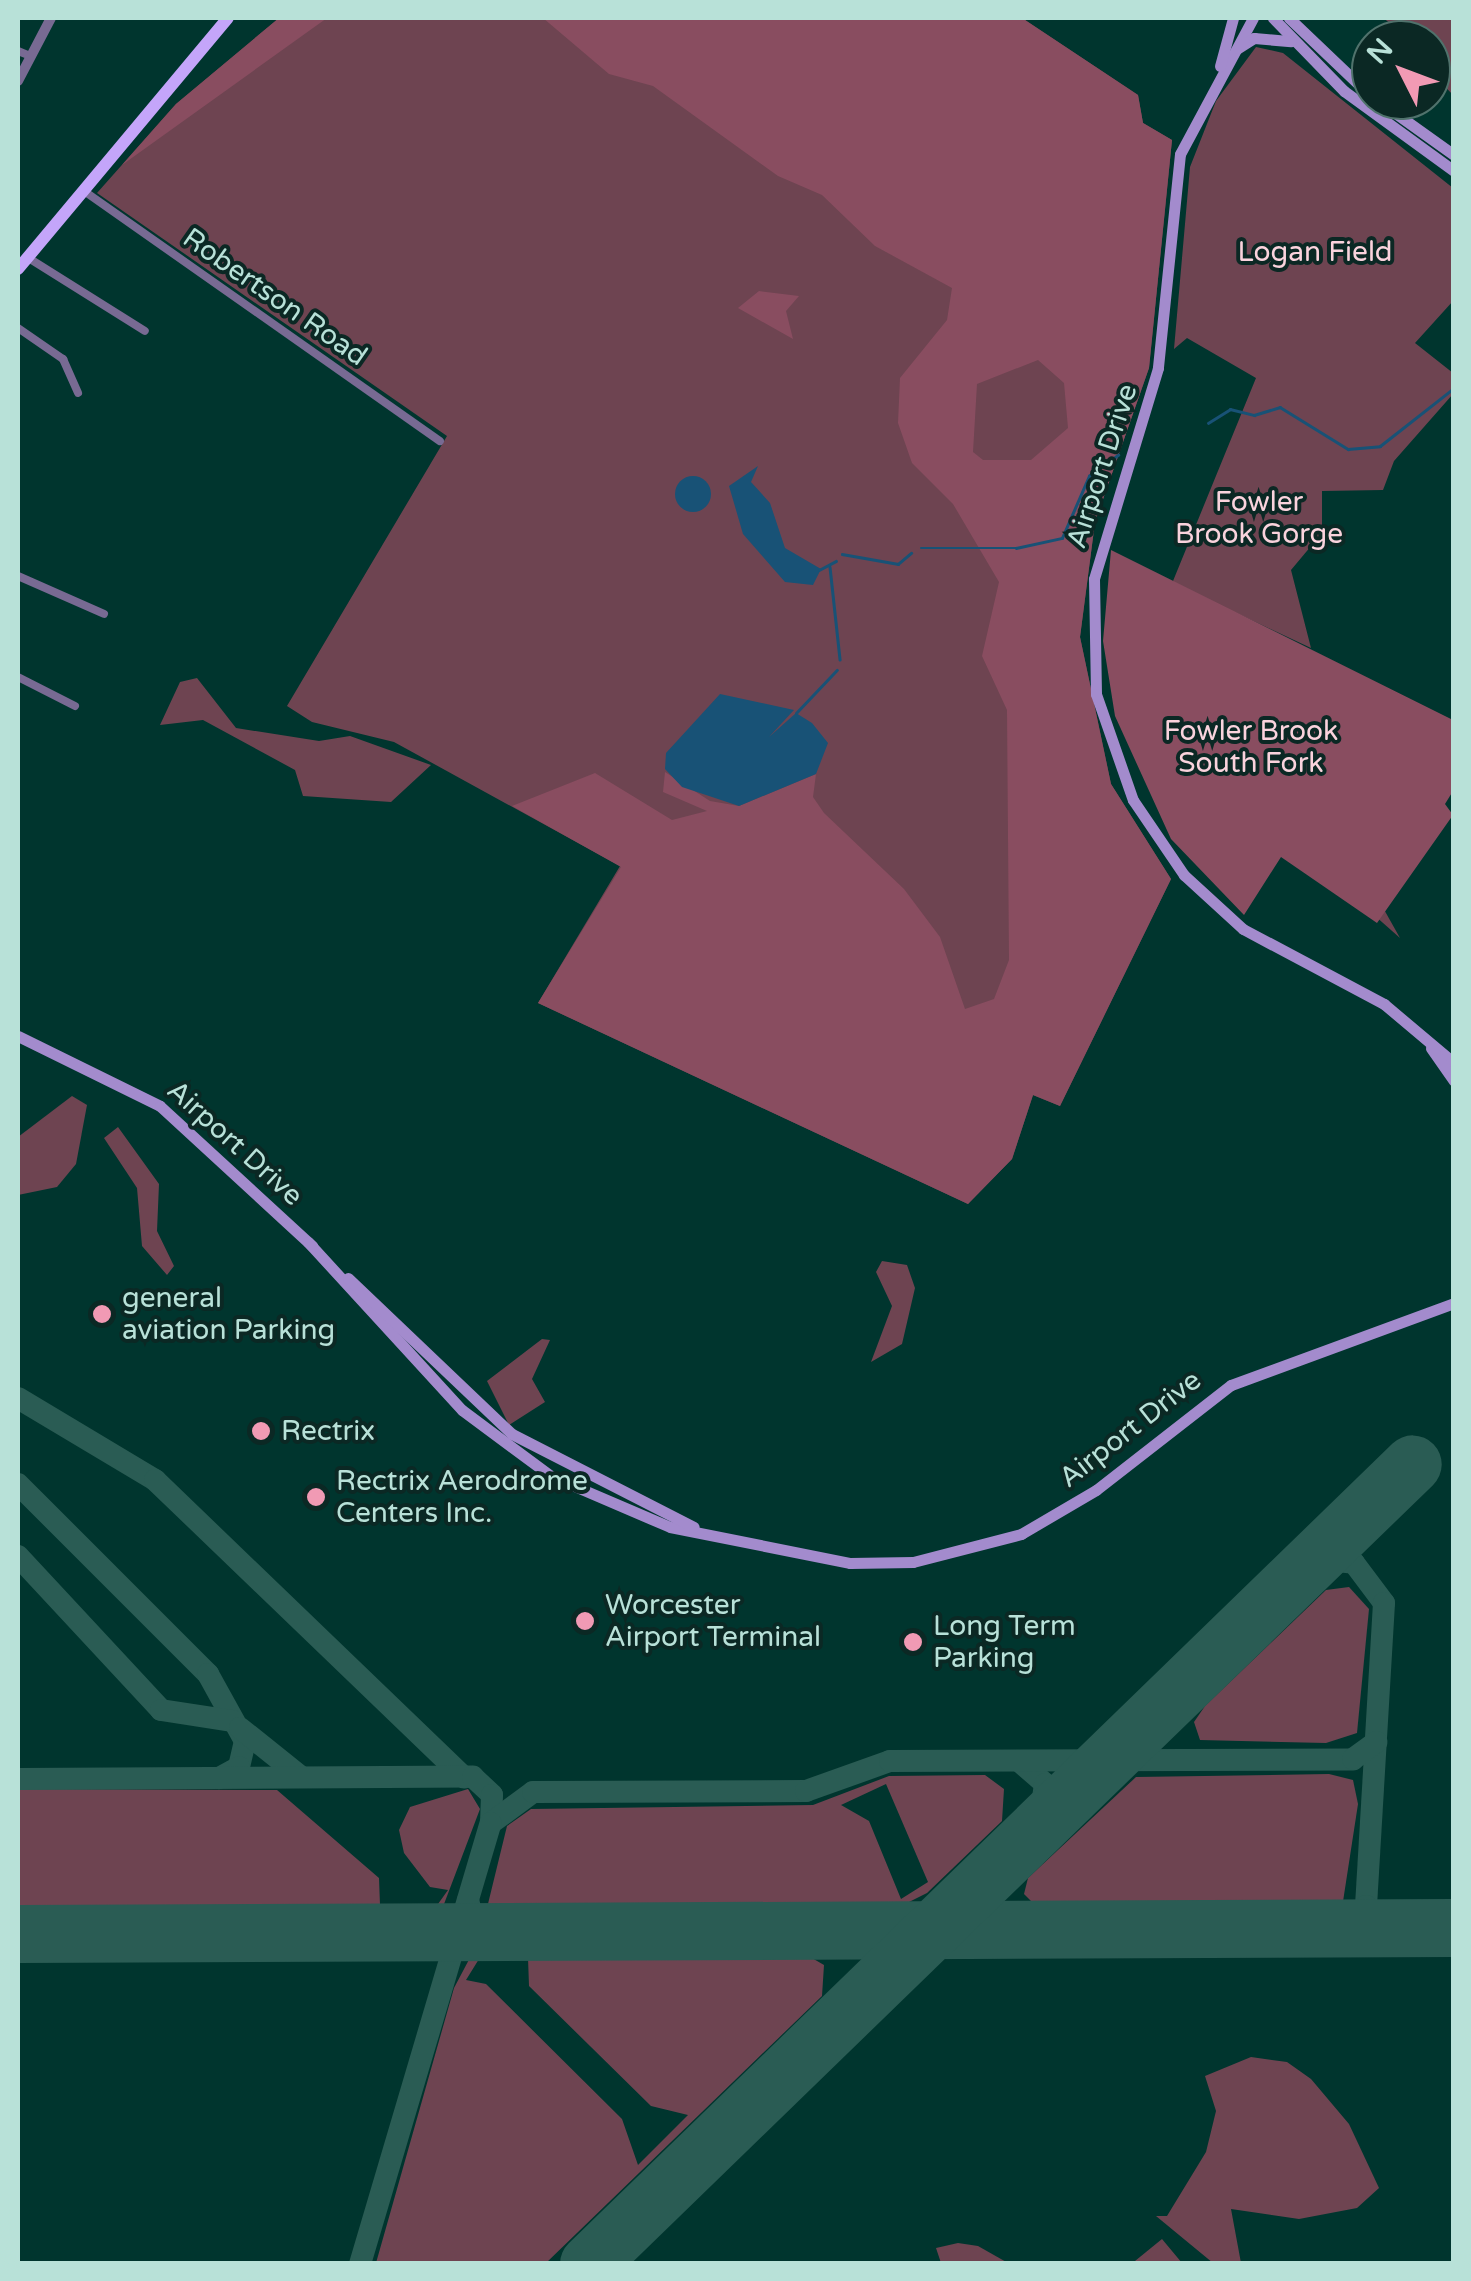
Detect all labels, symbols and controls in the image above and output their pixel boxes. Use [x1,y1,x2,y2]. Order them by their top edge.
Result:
north arrow [1351,20,1451,120]
text: N [1360,32,1400,71]
street label: Robertson Road [176,221,374,373]
park label: Logan Field [1237,235,1393,269]
street label: Airport Drive [1060,380,1144,552]
park label: Fowler Brook Gorge [1175,485,1343,551]
park label: Fowler Brook South Fork [1164,714,1338,780]
street label: Airport Drive [160,1073,310,1213]
place label: general aviation Parking [122,1281,335,1347]
marker: general aviation Parking [91,1303,113,1325]
street label: Airport Drive [1052,1363,1208,1495]
place label: Rectrix [281,1414,375,1448]
marker: Rectrix [250,1420,272,1442]
place label: Rectrix Aerodrome Centers Inc. [336,1464,588,1530]
marker: Rectrix Aerodrome Centers Inc. [305,1486,327,1508]
place label: Worcester Airport Terminal [605,1588,821,1654]
place label: Long Term Parking [933,1609,1076,1675]
marker: Worcester Airport Terminal [574,1610,596,1632]
marker: Long Term Parking [902,1631,924,1653]

